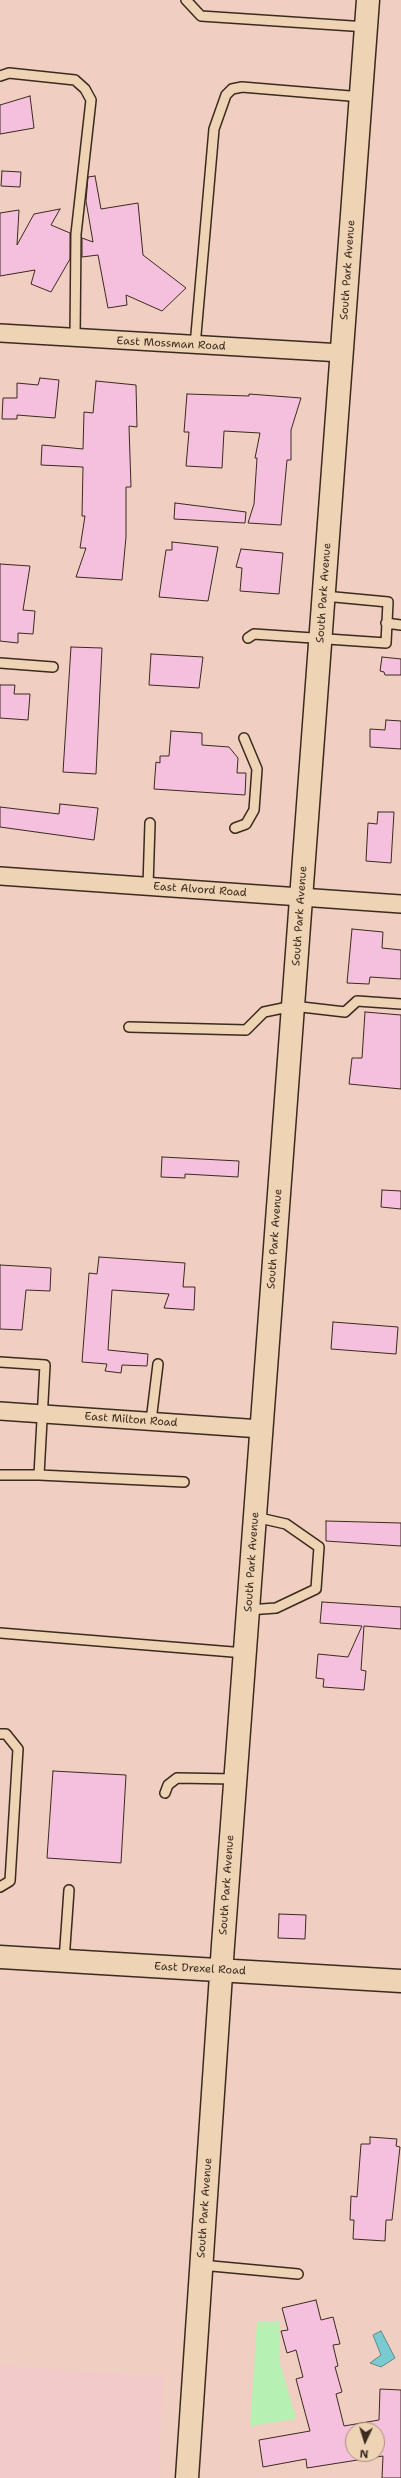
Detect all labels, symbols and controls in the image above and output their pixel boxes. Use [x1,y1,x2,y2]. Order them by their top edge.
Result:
street label: South Park Avenue [338,219,358,321]
street label: East Mossman Road [116,335,226,353]
street label: South Park Avenue [314,542,334,644]
street label: South Park Avenue [290,865,310,967]
street label: East Alvord Road [153,880,247,900]
street label: South Park Avenue [265,1188,285,1290]
street label: East Milton Road [84,1410,178,1430]
street label: South Park Avenue [242,1511,262,1613]
street label: South Park Avenue [217,1834,237,1936]
street label: East Drexel Road [154,1960,246,1978]
street label: South Park Avenue [195,2157,215,2259]
north arrow [345,2422,385,2462]
text: N [359,2446,369,2461]

